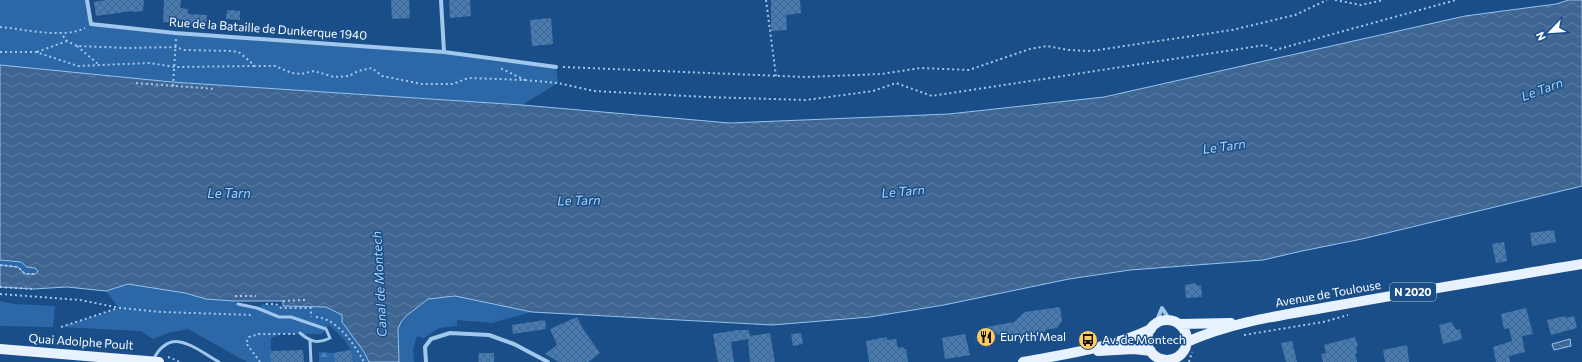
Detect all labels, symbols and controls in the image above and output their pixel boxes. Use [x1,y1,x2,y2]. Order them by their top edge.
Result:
north arrow [1530,12,1570,52]
street label: Rue de la Bataille de Dunkerque 1940 [169,14,368,42]
text: N [1533,30,1548,43]
water label: Le Tarn [1519,74,1565,104]
water label: Le Tarn [1201,135,1247,157]
water label: Le Tarn [881,181,925,201]
water label: Le Tarn [207,185,251,201]
water label: Le Tarn [557,192,601,208]
water label: Canal de Montech [368,231,390,337]
street label: Avenue de Toulouse [1274,277,1382,309]
road number: N 2020 [1390,283,1436,301]
restaurant icon: Euryth'Meal [975,326,997,348]
place label: Euryth'Meal [1000,329,1066,343]
bus stop icon: Av. de Montech [1077,329,1099,351]
street label: Quai Adolphe Poult [28,330,134,352]
place label: Av. de Montech [1102,332,1186,346]

